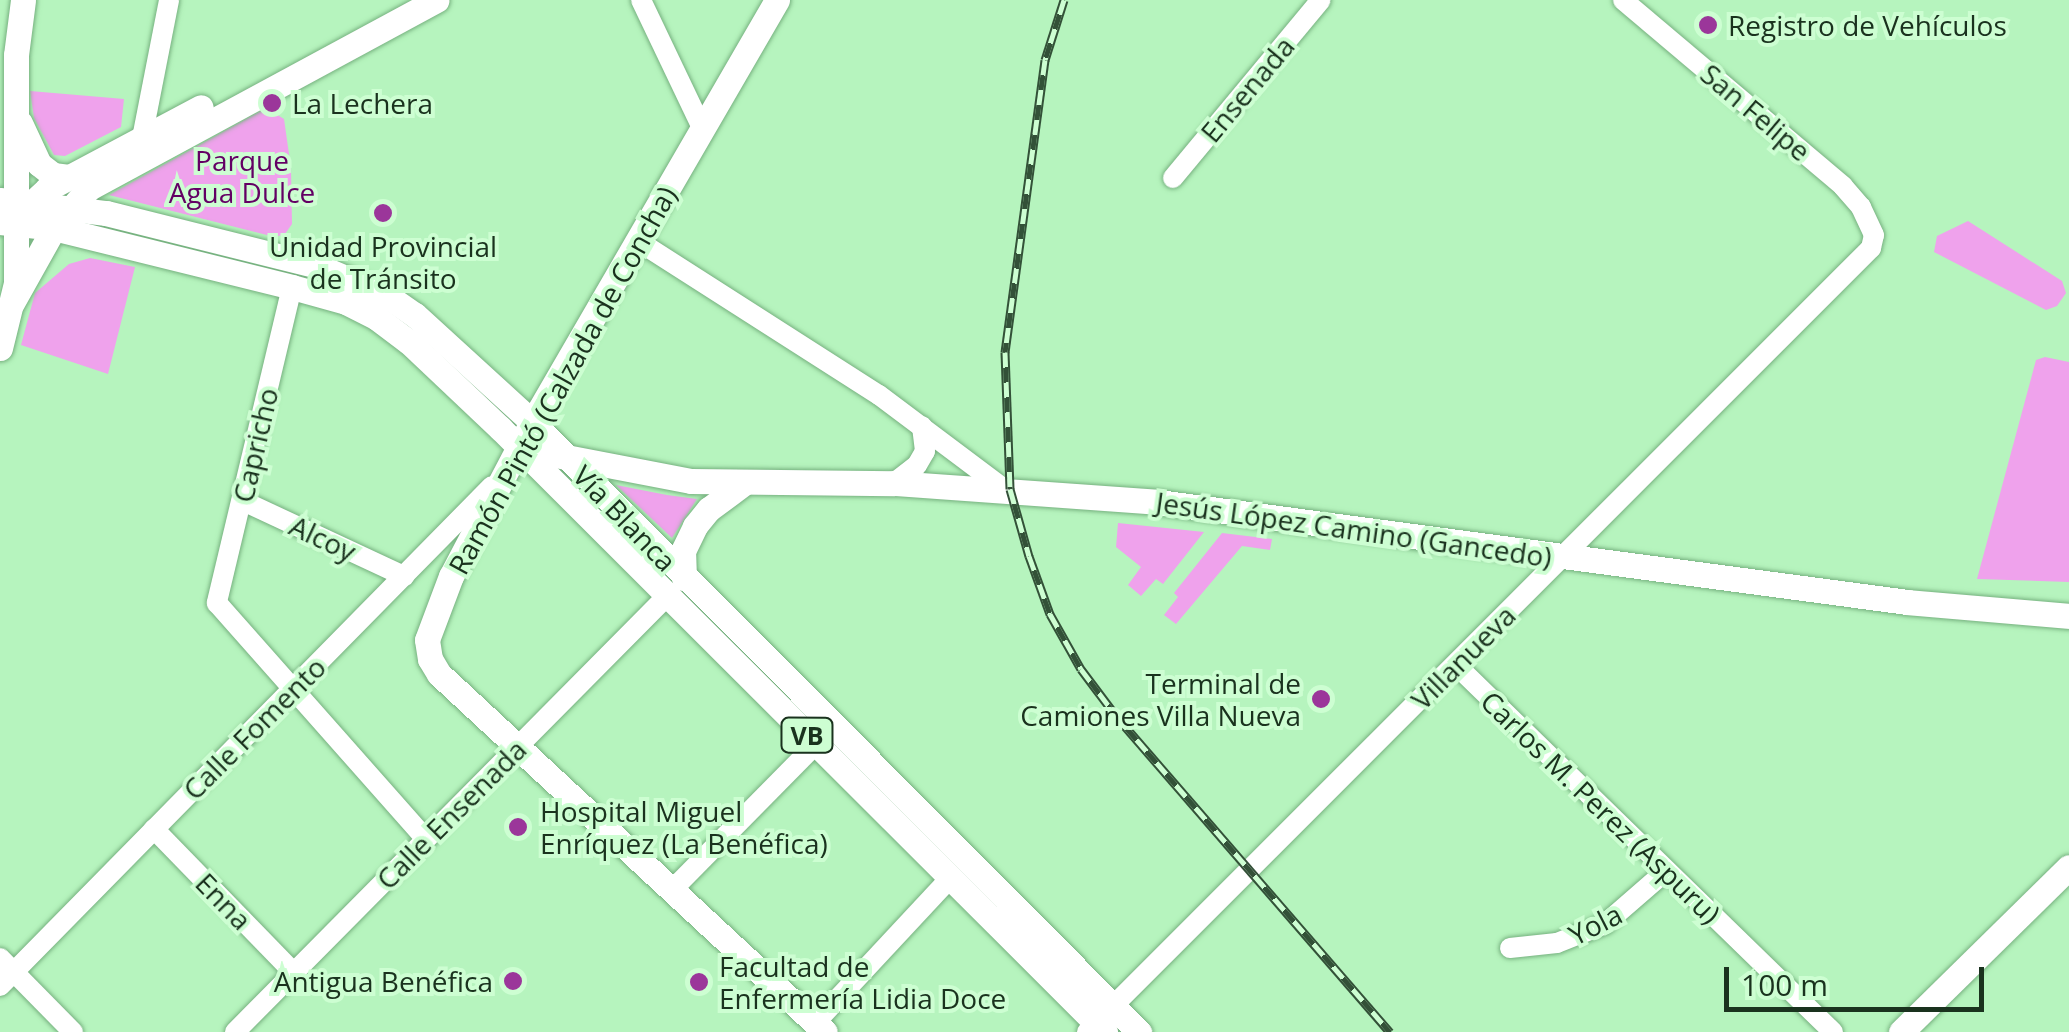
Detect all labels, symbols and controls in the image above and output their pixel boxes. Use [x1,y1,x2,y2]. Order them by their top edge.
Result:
place label: Registro de Vehículos [1728,8,2007,42]
marker: Registro de Vehículos [1697,14,1719,36]
street label: Ensenada [1193,29,1301,149]
street label: San Felipe [1694,57,1818,167]
place label: La Lechera [292,86,433,120]
marker: La Lechera [261,92,283,114]
park label: Parque Agua Dulce [169,143,315,209]
street label: Ramón Pintó (Calzada de Concha) [441,180,683,580]
marker: Unidad Provincial de Tránsito [372,202,394,224]
place label: Unidad Provincial de Tránsito [269,229,497,295]
street label: Capricho [226,385,284,505]
street label: Vía Blanca [567,458,683,578]
street label: Jesús López Camino (Gancedo) [1154,485,1554,573]
street label: Alcoy [285,508,361,568]
street label: Villanueva [1404,598,1522,716]
street label: Calle Fomento [176,650,332,806]
place label: Terminal de Camiones Villa Nueva [1020,666,1301,732]
street label: Carlos M. Perez (Aspuru) [1474,684,1728,930]
marker: Terminal de Camiones Villa Nueva [1310,688,1332,710]
road number: VB [780,715,834,755]
street label: Calle Ensenada [369,732,533,896]
place label: Hospital Miguel Enríquez (La Benéfica) [540,794,828,860]
marker: Hospital Miguel Enríquez (La Benéfica) [505,814,531,840]
street label: Enna [189,866,259,936]
street label: Yola [1563,897,1627,951]
scale bar [1729,947,1989,1009]
place label: Facultad de Enfermería Lidia Doce [719,949,1006,1015]
place label: Antigua Benéfica [274,964,493,998]
text: 100 m [1741,964,1828,1005]
marker: Antigua Benéfica [502,970,524,992]
marker: Facultad de Enfermería Lidia Doce [688,971,710,993]

